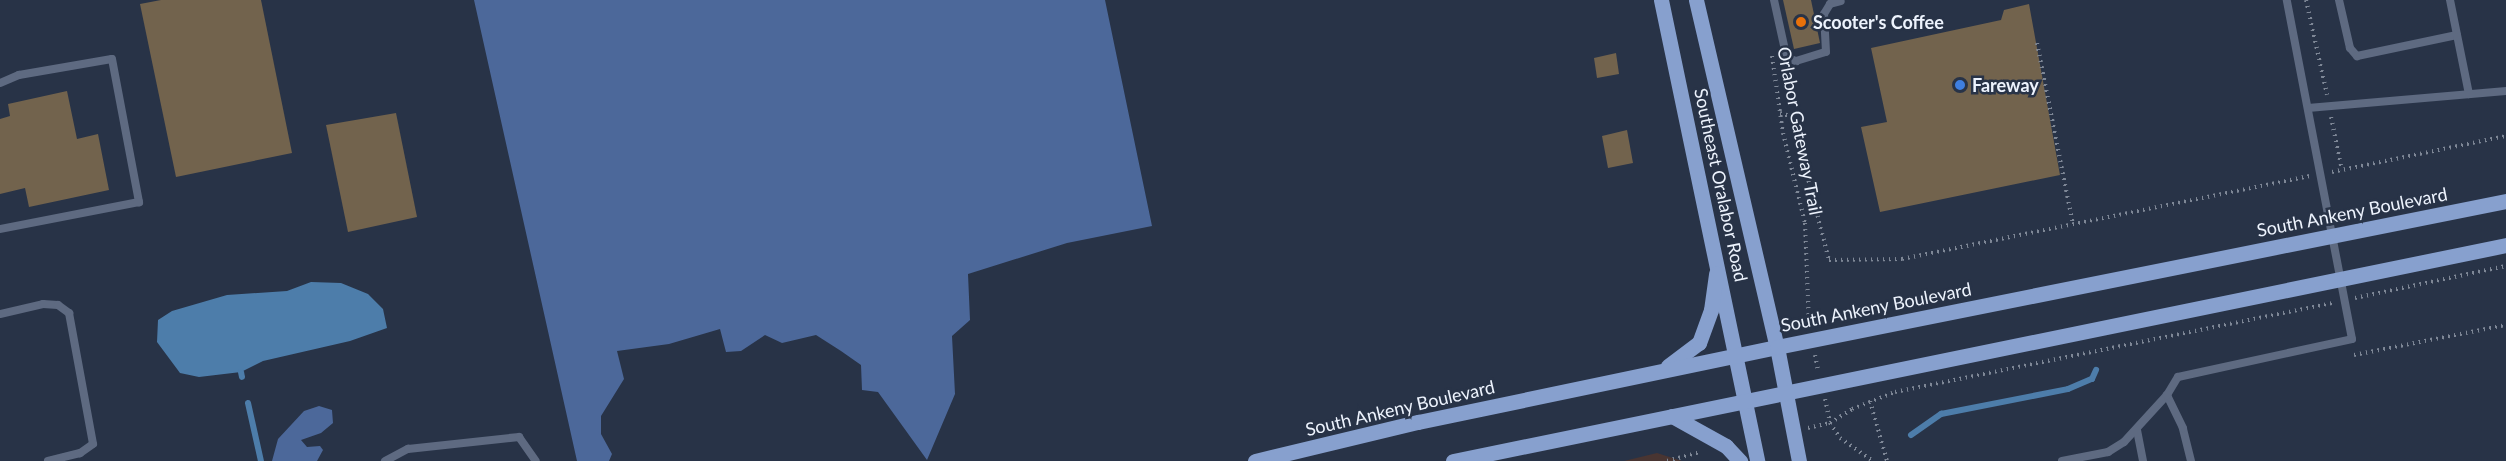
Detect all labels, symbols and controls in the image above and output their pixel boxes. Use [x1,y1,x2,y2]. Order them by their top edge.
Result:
place label: Scooter's Coffee [1813,11,1944,33]
marker: Scooter's Coffee [1794,15,1808,29]
street label: Orlabor Gateway Trail [1773,44,1827,218]
place label: Fareway [1972,74,2039,96]
marker: Fareway [1953,78,1967,92]
street label: Southeast Oralabor Road [1690,86,1752,284]
street label: South Ankeny Boulevard [2254,183,2450,241]
street label: South Ankeny Boulevard [1778,278,1974,336]
street label: South Ankeny Boulevard [1303,376,1497,440]

